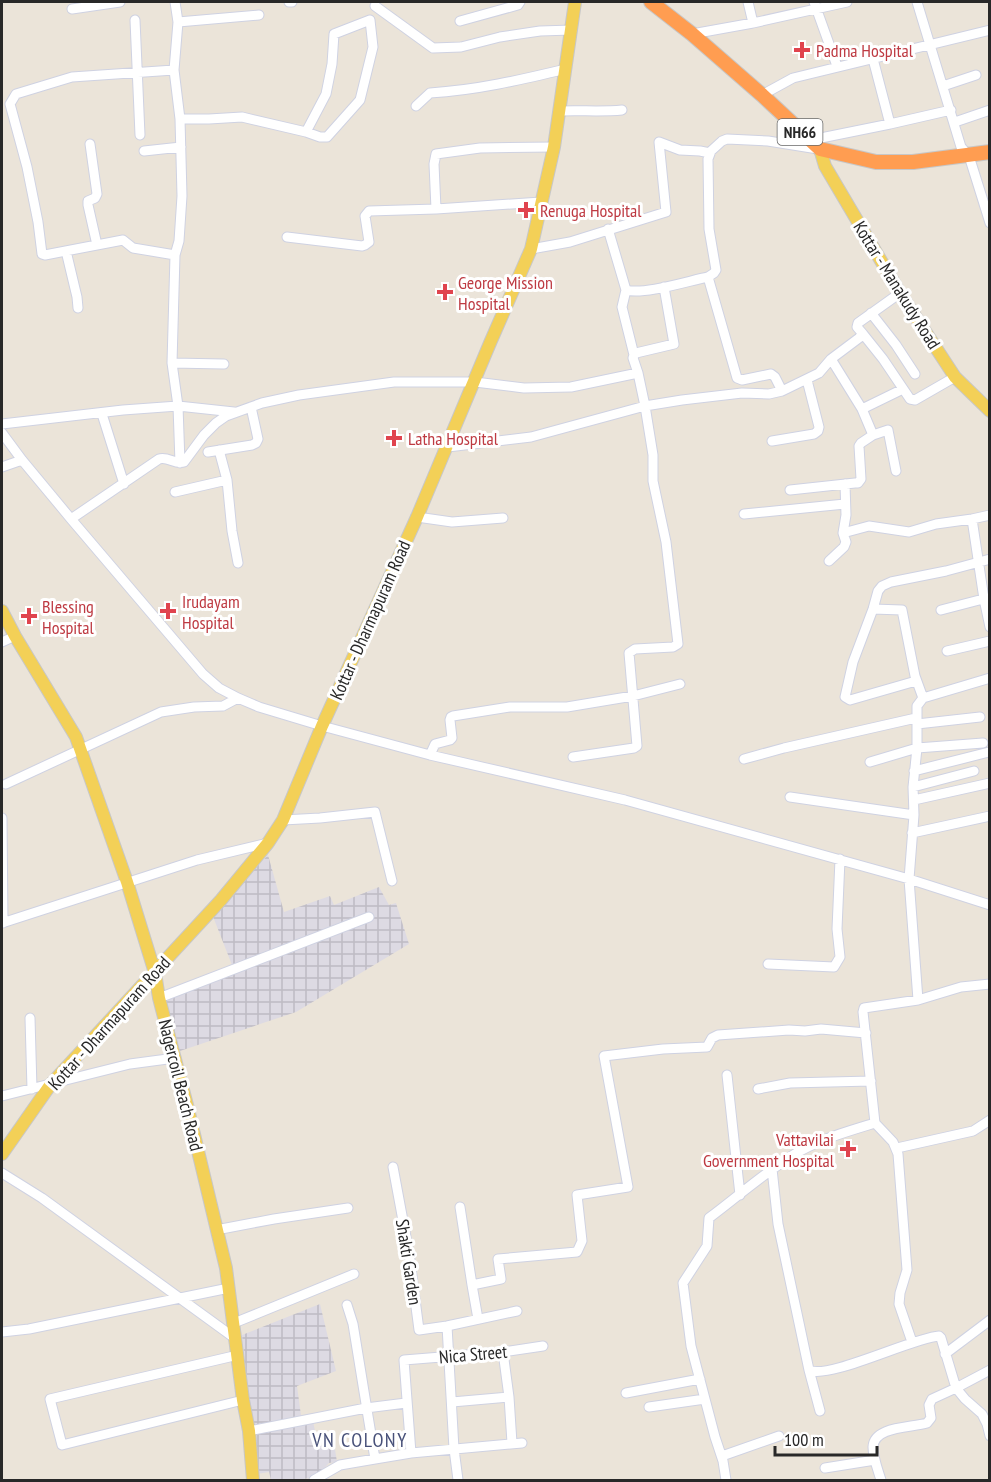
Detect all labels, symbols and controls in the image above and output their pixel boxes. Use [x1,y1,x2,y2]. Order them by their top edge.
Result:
place label: Padma Hospital [816,39,914,62]
marker: Padma Hospital [793,41,811,59]
road number: NH66 [778,119,822,145]
place label: Renuga Hospital [540,199,642,222]
marker: Renuga Hospital [517,201,535,219]
street label: Kottar - Manakudy Road [848,217,946,353]
place label: George Mission Hospital [458,271,553,315]
marker: George Mission Hospital [436,283,454,301]
place label: Latha Hospital [408,427,499,450]
marker: Latha Hospital [385,429,403,447]
street label: Kottar - Dharmapuram Road [325,537,415,703]
place label: Irudayam Hospital [182,590,240,634]
place label: Blessing Hospital [42,595,94,639]
marker: Irudayam Hospital [159,602,177,620]
marker: Blessing Hospital [20,607,38,625]
street label: Kottar - Dharmapuram Road [43,951,175,1095]
street label: Nagercoil Beach Road [154,1017,208,1153]
place label: Vattavilai Government Hospital [703,1128,835,1172]
marker: Vattavilai Government Hospital [839,1140,857,1158]
street label: Shakti Garden [391,1217,427,1307]
street label: Nica Street [438,1340,508,1368]
scale bar [775,1419,877,1457]
district label: VN COLONY [311,1427,408,1453]
text: 100 m [784,1428,824,1451]

